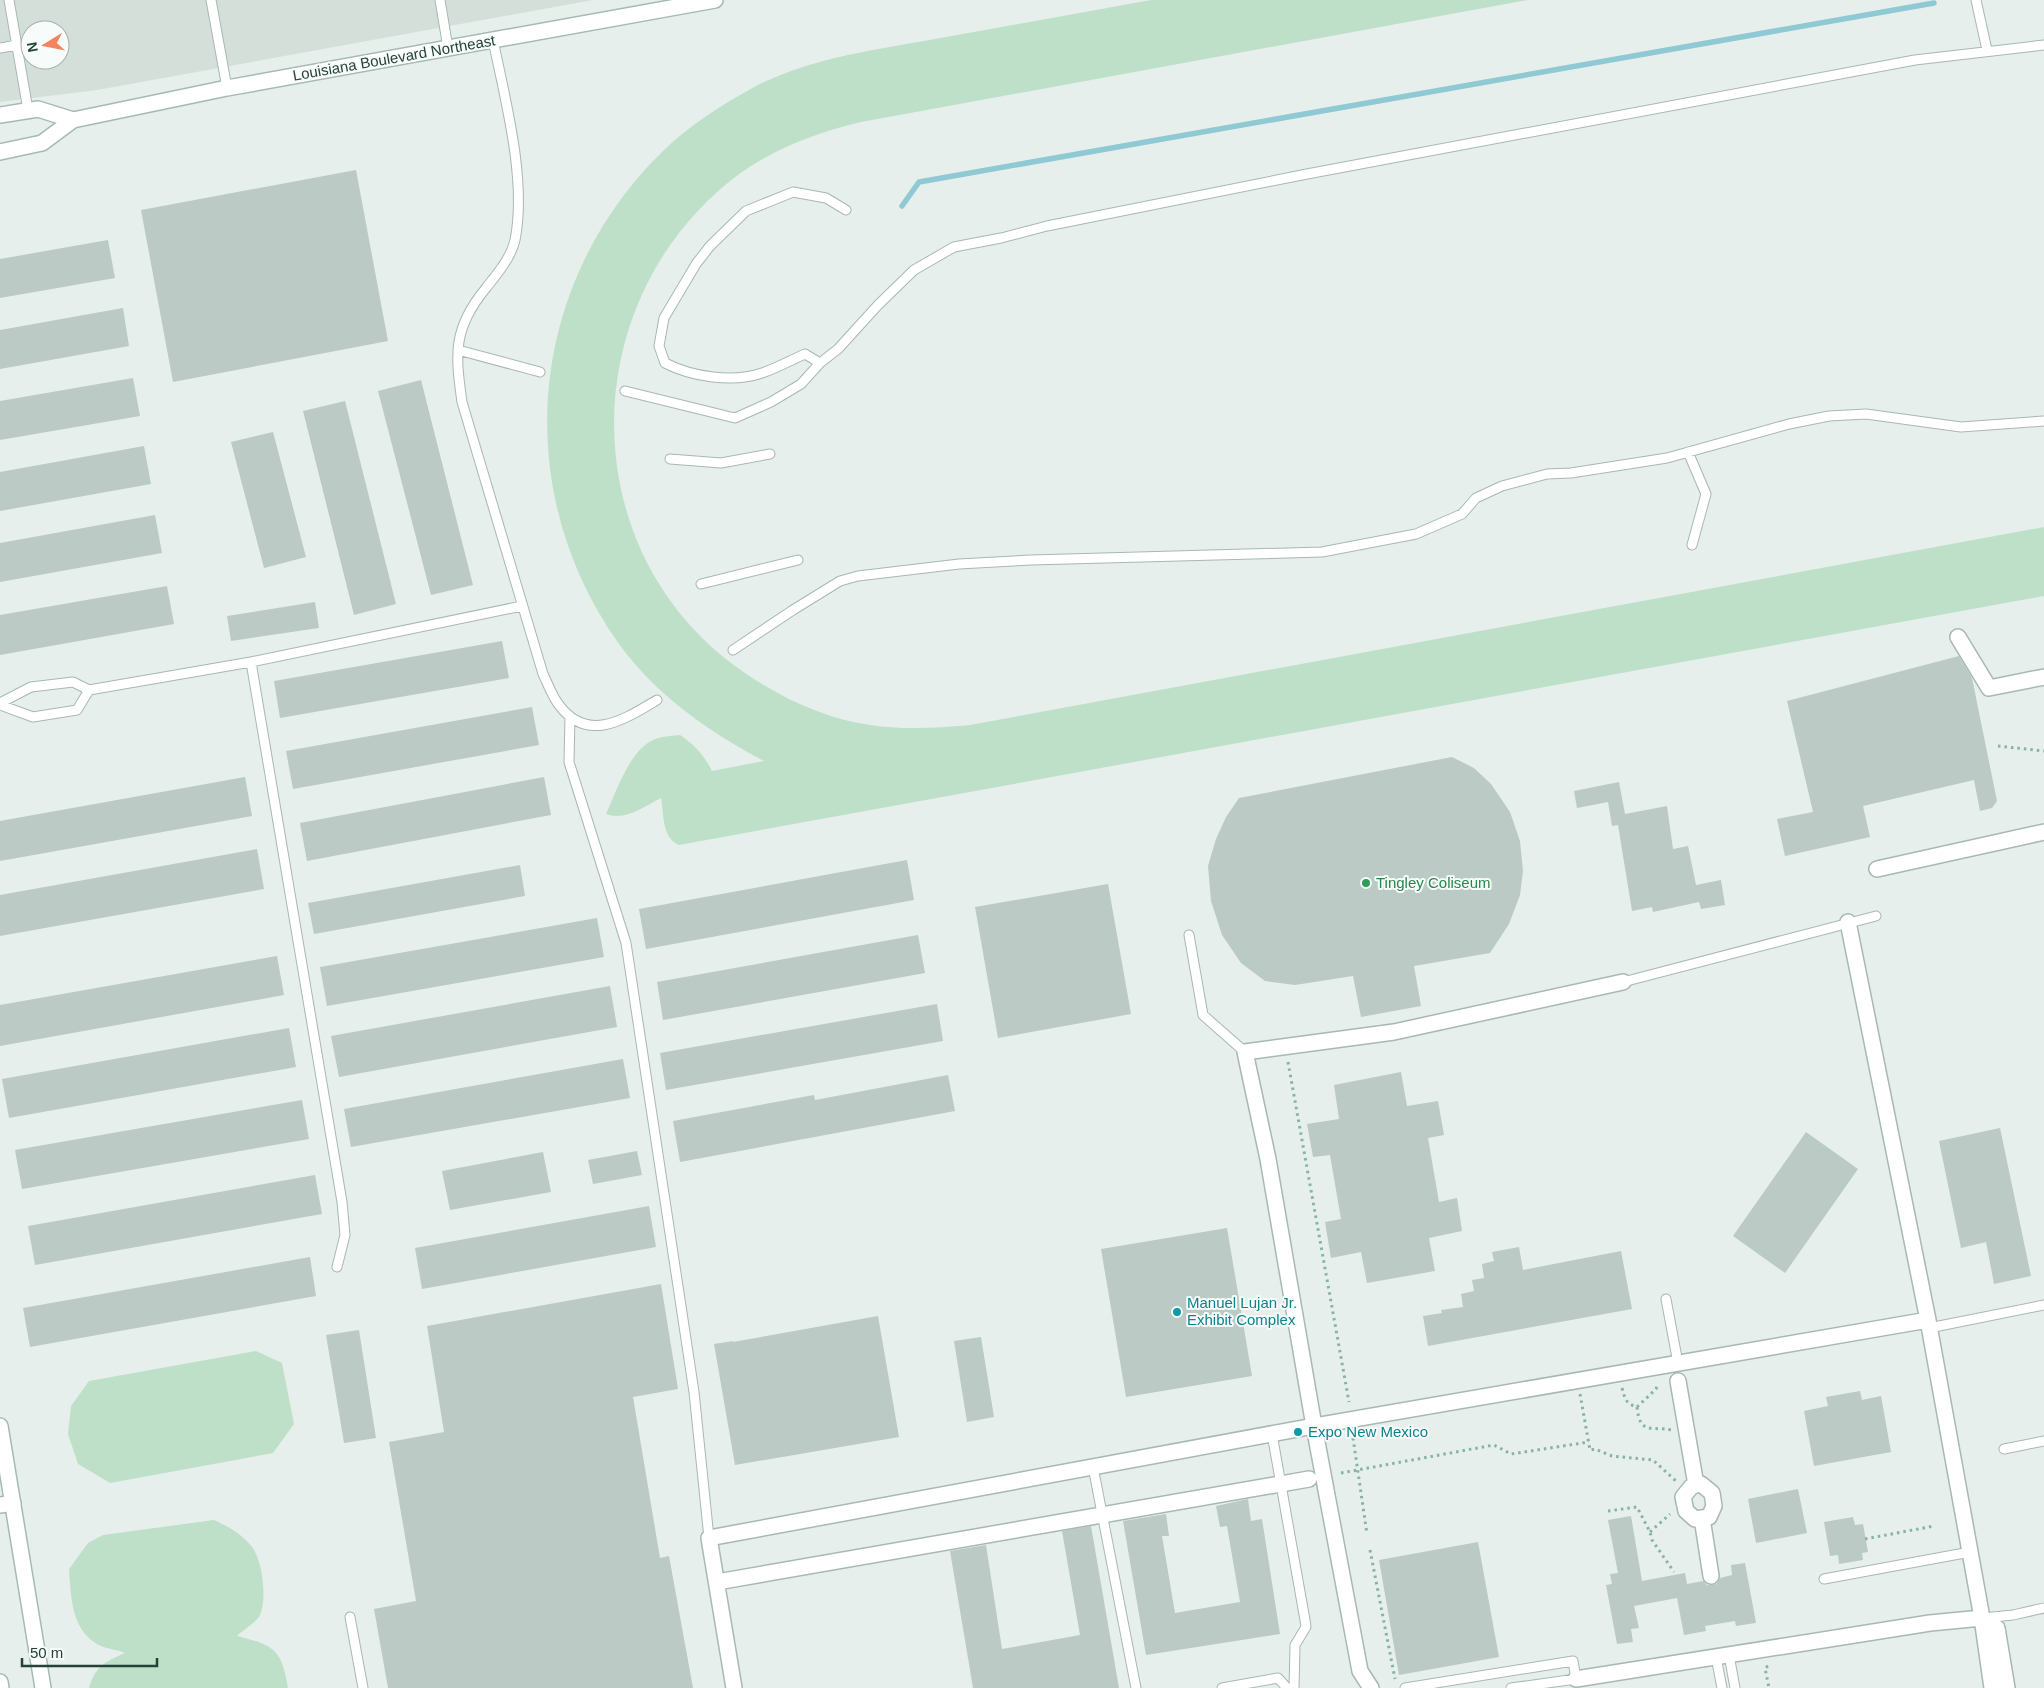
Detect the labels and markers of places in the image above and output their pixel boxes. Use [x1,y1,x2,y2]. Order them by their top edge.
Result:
place label: Tingley Coliseum [1376,874,1491,891]
marker: Tingley Coliseum [1360,877,1372,889]
place label: Manuel Lujan Jr. Exhibit Complex [1187,1294,1297,1328]
marker: Manuel Lujan Jr. Exhibit Complex [1171,1306,1183,1318]
place label: Expo New Mexico [1308,1423,1428,1440]
marker: Expo New Mexico [1292,1426,1304,1438]

